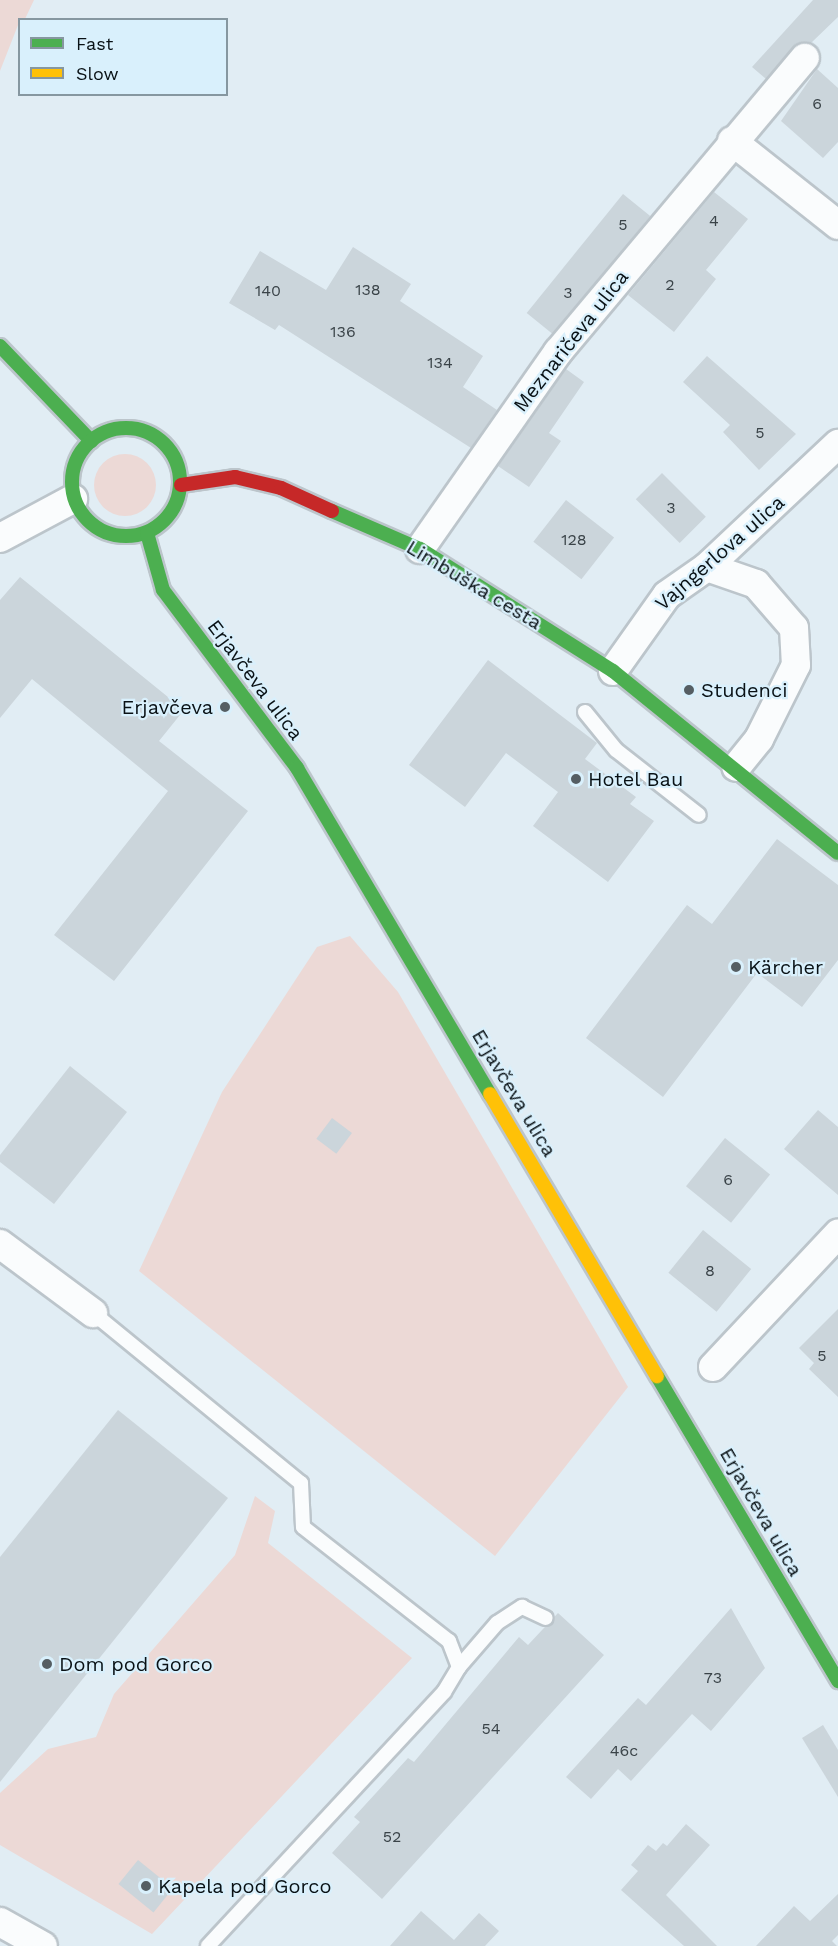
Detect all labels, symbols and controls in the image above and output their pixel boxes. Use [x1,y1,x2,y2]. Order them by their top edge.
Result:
legend [18,18,228,96]
text: Fast [76,33,113,54]
text: Slow [76,63,119,84]
house number: 6 [812,94,822,114]
house number: 4 [709,211,719,231]
house number: 5 [618,215,628,235]
street label: Meznaričeva ulica [508,265,634,417]
house number: 2 [665,275,675,295]
house number: 138 [355,280,381,300]
house number: 140 [255,281,281,301]
house number: 3 [563,283,573,303]
house number: 136 [330,322,356,342]
house number: 134 [427,353,453,373]
house number: 5 [755,423,765,443]
street label: Vajngerlova ulica [650,490,790,616]
house number: 3 [666,498,676,518]
house number: 128 [561,530,587,550]
street label: Limbuška cesta [402,535,546,635]
street label: Erjavčeva ulica [202,615,308,745]
place label: Studenci [701,678,788,702]
marker: Studenci [682,683,696,697]
place label: Erjavčeva [121,695,213,719]
marker: Erjavčeva [218,700,232,714]
place label: Hotel Bau [588,767,684,791]
marker: Hotel Bau [569,772,583,786]
place label: Kärcher [748,955,823,979]
marker: Kärcher [729,960,743,974]
street label: Erjavčeva ulica [466,1025,562,1161]
house number: 6 [723,1170,733,1190]
house number: 8 [705,1261,715,1281]
house number: 5 [817,1346,827,1366]
street label: Erjavčeva ulica [714,1443,808,1581]
place label: Dom pod Gorco [59,1652,213,1676]
marker: Dom pod Gorco [40,1657,54,1671]
house number: 73 [704,1668,722,1688]
house number: 54 [481,1719,501,1739]
house number: 46c [610,1741,638,1761]
house number: 52 [383,1827,401,1847]
place label: Kapela pod Gorco [158,1874,332,1898]
marker: Kapela pod Gorco [139,1879,153,1893]

